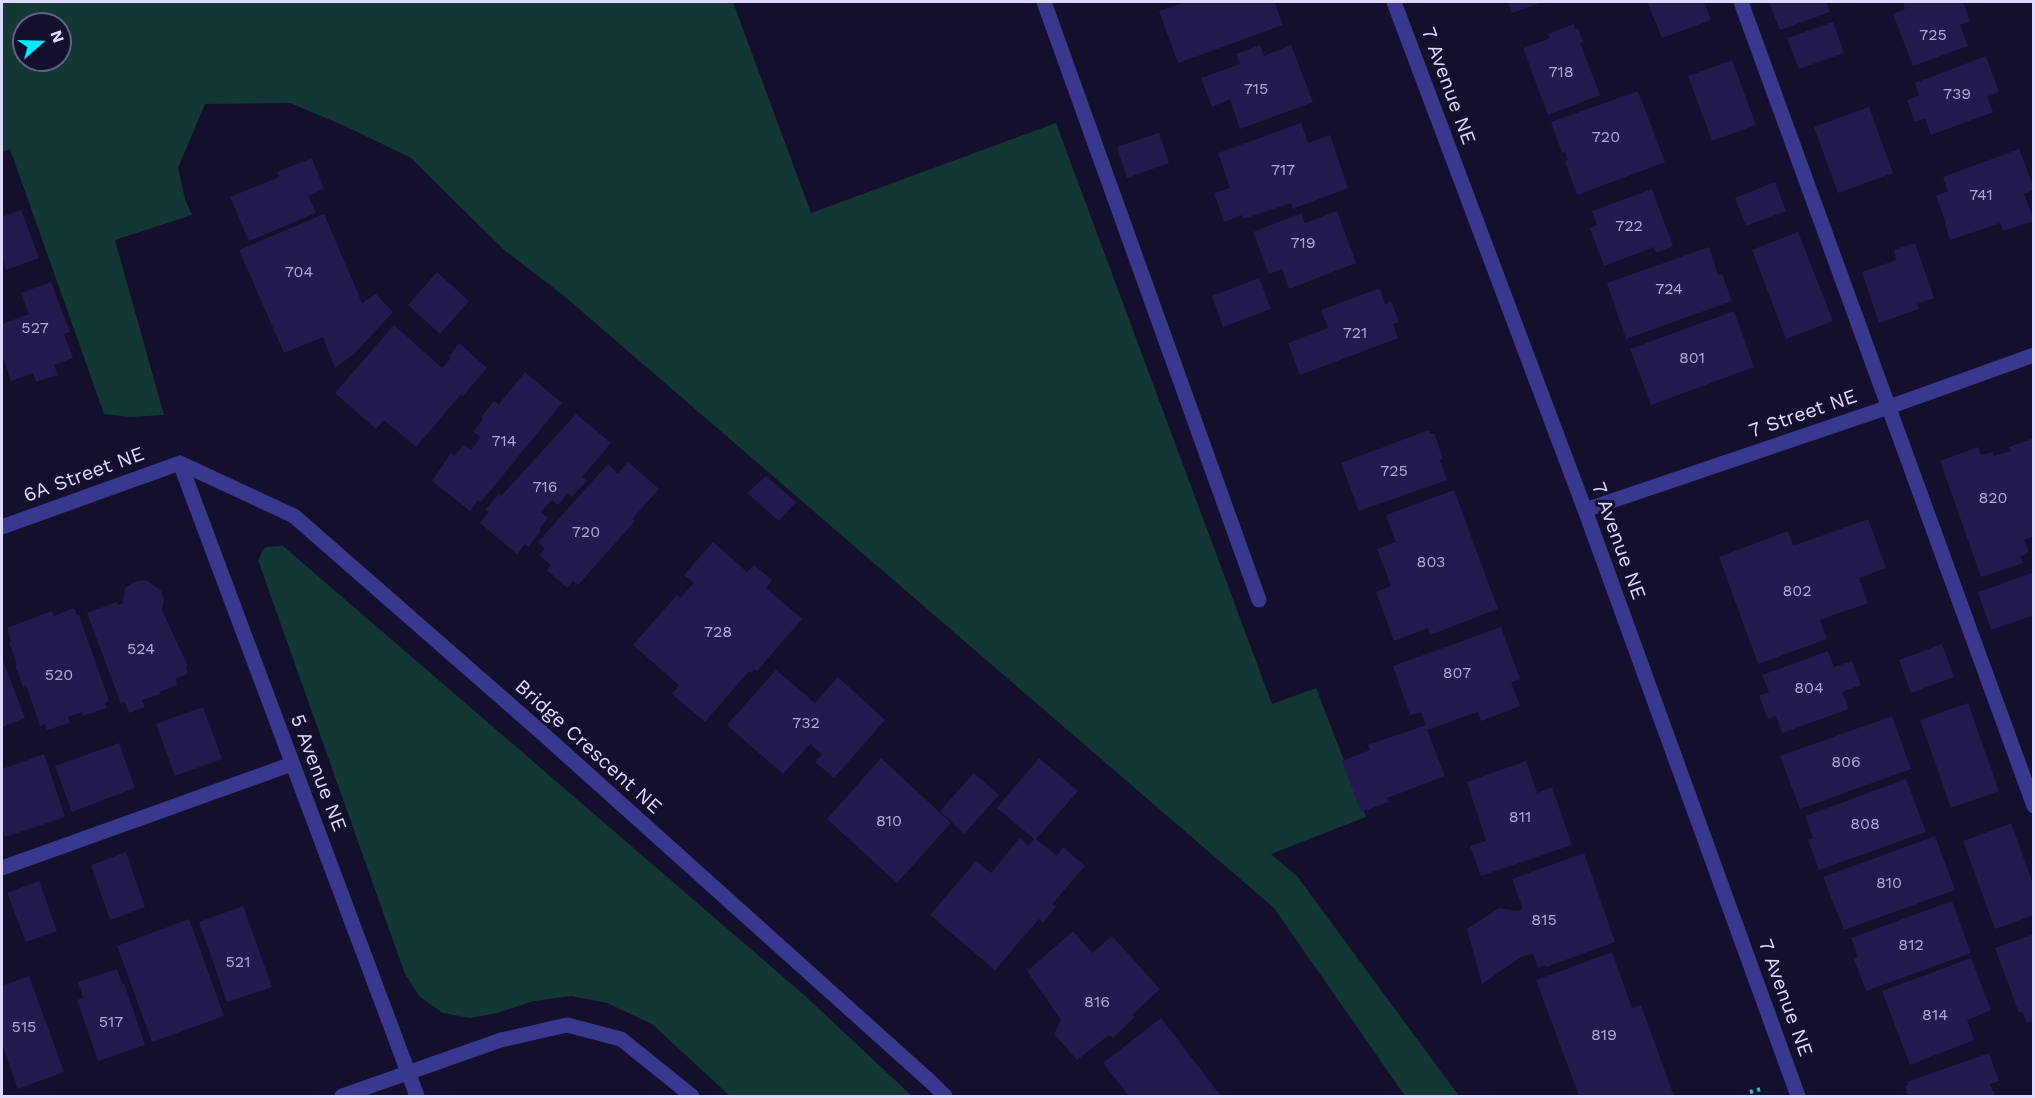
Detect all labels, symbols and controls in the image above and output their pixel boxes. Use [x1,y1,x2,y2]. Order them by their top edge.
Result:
north arrow [12,12,72,72]
street label: 7 Avenue NE [1416,24,1480,148]
house number: 725 [1919,25,1947,45]
text: N [47,28,68,45]
house number: 718 [1548,62,1574,82]
house number: 715 [1244,79,1268,99]
house number: 739 [1943,84,1971,104]
house number: 720 [1592,127,1620,147]
house number: 717 [1271,160,1295,180]
house number: 741 [1969,185,1993,205]
house number: 722 [1615,216,1643,236]
house number: 719 [1290,233,1316,253]
house number: 704 [285,262,313,282]
house number: 724 [1655,279,1683,299]
house number: 527 [21,318,49,338]
house number: 721 [1343,323,1367,343]
house number: 801 [1679,348,1705,368]
street label: 7 Street NE [1746,384,1860,444]
house number: 714 [492,431,516,451]
street label: 6A Street NE [20,442,148,508]
house number: 725 [1380,461,1408,481]
house number: 716 [533,477,557,497]
street label: 7 Avenue NE [1586,479,1650,603]
house number: 820 [1978,488,2008,508]
house number: 720 [572,522,600,542]
house number: 803 [1417,552,1445,572]
house number: 802 [1782,581,1812,601]
house number: 728 [704,622,732,642]
house number: 524 [127,639,155,659]
house number: 807 [1443,663,1471,683]
house number: 520 [45,665,73,685]
street label: Bridge Crescent NE [510,675,666,819]
house number: 804 [1794,678,1824,698]
street label: 5 Avenue NE [285,711,351,835]
house number: 732 [792,713,820,733]
house number: 806 [1831,752,1861,772]
house number: 811 [1509,807,1531,827]
house number: 810 [876,811,902,831]
house number: 808 [1850,814,1880,834]
house number: 810 [1876,873,1902,893]
house number: 815 [1531,910,1557,930]
house number: 812 [1898,935,1924,955]
street label: 7 Avenue NE [1753,936,1817,1060]
house number: 521 [226,952,250,972]
house number: 816 [1084,992,1110,1012]
house number: 814 [1922,1005,1948,1025]
house number: 517 [99,1012,123,1032]
house number: 515 [12,1017,36,1037]
house number: 819 [1591,1025,1617,1045]

